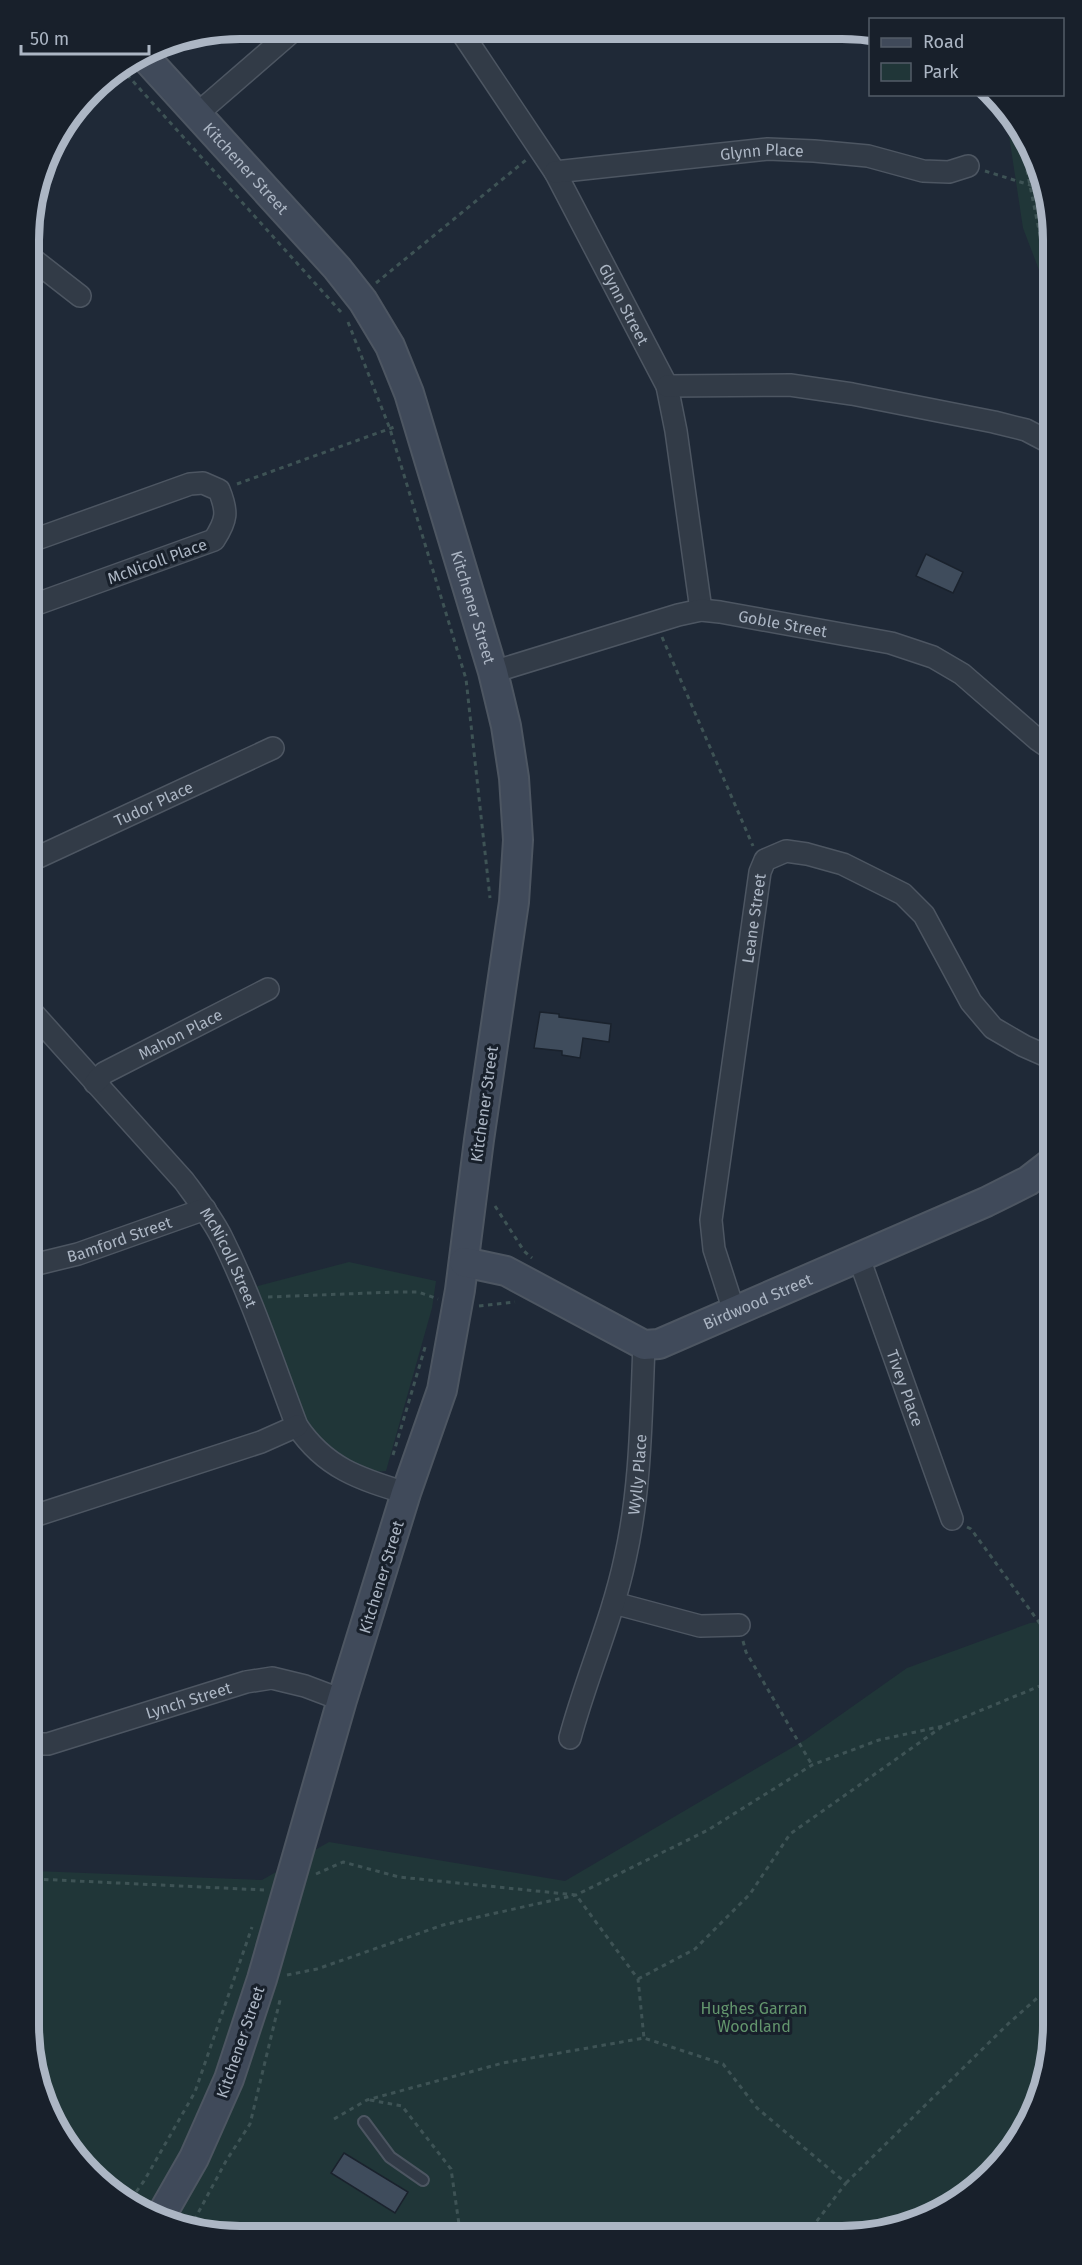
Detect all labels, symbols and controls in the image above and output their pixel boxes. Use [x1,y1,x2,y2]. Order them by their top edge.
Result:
scale bar [21,18,148,56]
legend [869,18,1064,96]
text: 50 m [30,28,69,50]
text: Road [923,31,965,53]
text: Park [923,61,959,83]
street label: Kitchener Street [199,119,292,218]
street label: Glynn Place [719,140,804,164]
street label: Glynn Street [595,261,653,348]
street label: McNicoll Place [105,535,209,588]
street label: Kitchener Street [447,548,499,666]
street label: Goble Street [737,606,829,641]
street label: Tudor Place [111,777,196,830]
street label: Leane Street [738,872,770,965]
street label: Mahon Place [135,1005,226,1064]
street label: Kitchener Street [467,1045,502,1163]
street label: McNicoll Street [196,1204,261,1311]
street label: Bamford Street [65,1213,174,1266]
street label: Birdwood Street [700,1270,815,1334]
street label: Tivey Place [882,1347,927,1429]
street label: Wylly Place [624,1433,650,1516]
street label: Kitchener Street [355,1518,408,1636]
street label: Lynch Street [143,1678,234,1723]
street label: Kitchener Street [212,1983,269,2101]
park label: Hughes Garran Woodland [701,1999,808,2036]

